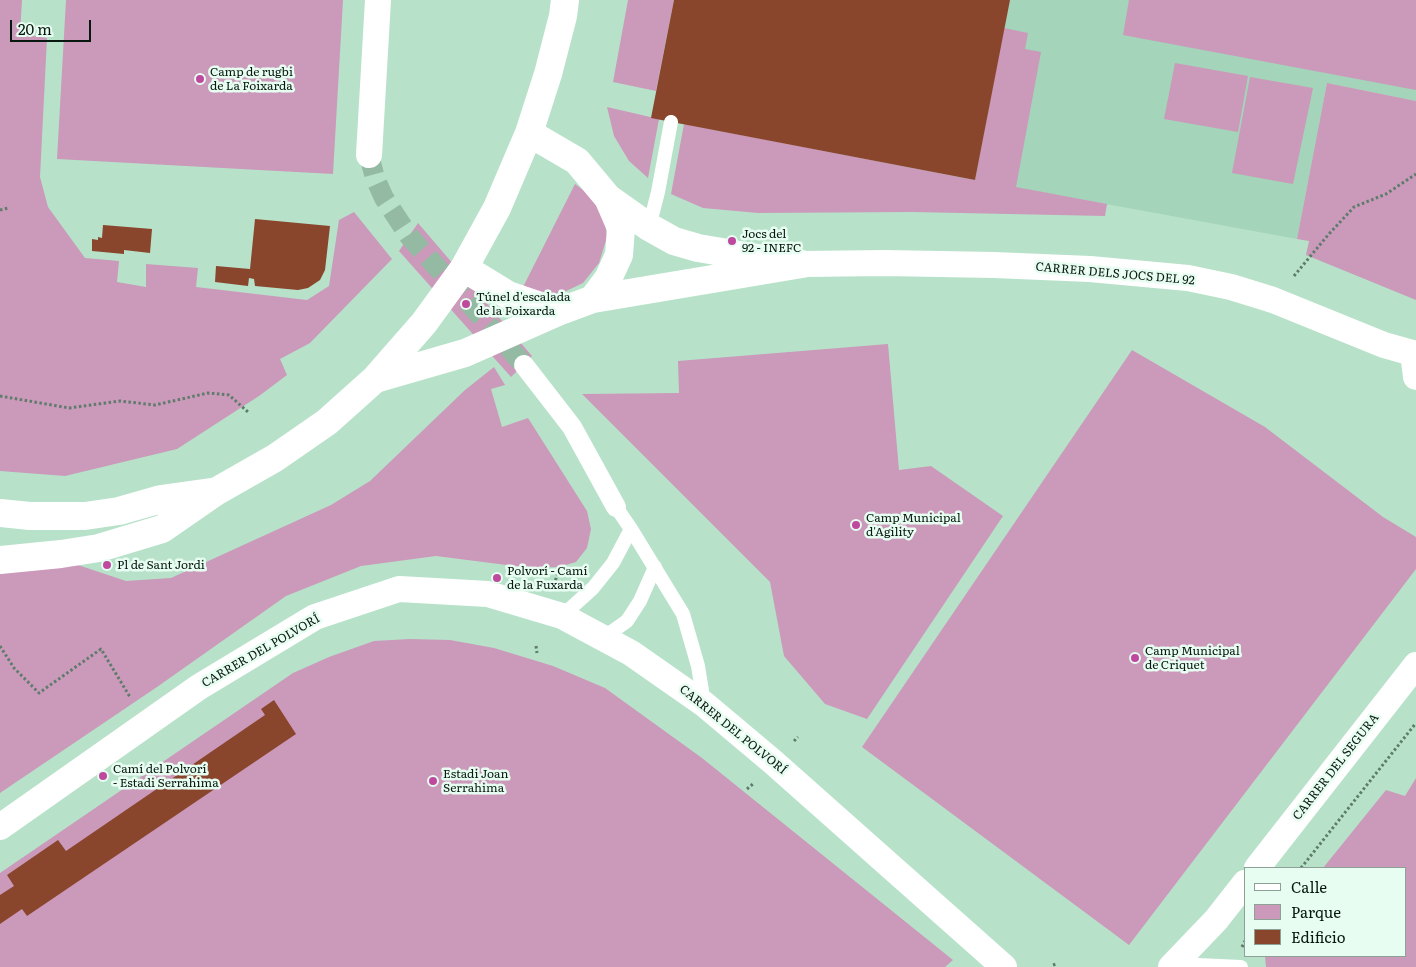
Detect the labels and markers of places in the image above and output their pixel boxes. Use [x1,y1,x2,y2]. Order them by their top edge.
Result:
place label: Camp de rugbi de La Foixarda [210,65,293,93]
marker: Camp de rugbi de La Foixarda [194,73,206,85]
place label: Jocs del 92 - INEFC [742,227,801,255]
marker: Jocs del 92 - INEFC [726,235,738,247]
place label: Túnel d'escalada de la Foixarda [476,290,571,318]
marker: Túnel d'escalada de la Foixarda [460,298,472,310]
place label: Camp Municipal d'Agility [866,511,961,539]
marker: Camp Municipal d'Agility [850,519,862,531]
place label: Pl de Sant Jordi [117,558,205,572]
marker: Pl de Sant Jordi [101,559,113,571]
place label: Polvorí - Camí de la Fuxarda [507,564,587,592]
marker: Polvorí - Camí de la Fuxarda [491,572,503,584]
place label: Camp Municipal de Criquet [1145,644,1240,672]
marker: Camp Municipal de Criquet [1129,652,1141,664]
place label: Camí del Polvorí - Estadi Serrahima [113,762,219,790]
place label: Estadi Joan Serrahima [443,767,508,795]
marker: Camí del Polvorí - Estadi Serrahima [97,770,109,782]
marker: Estadi Joan Serrahima [427,775,439,787]

